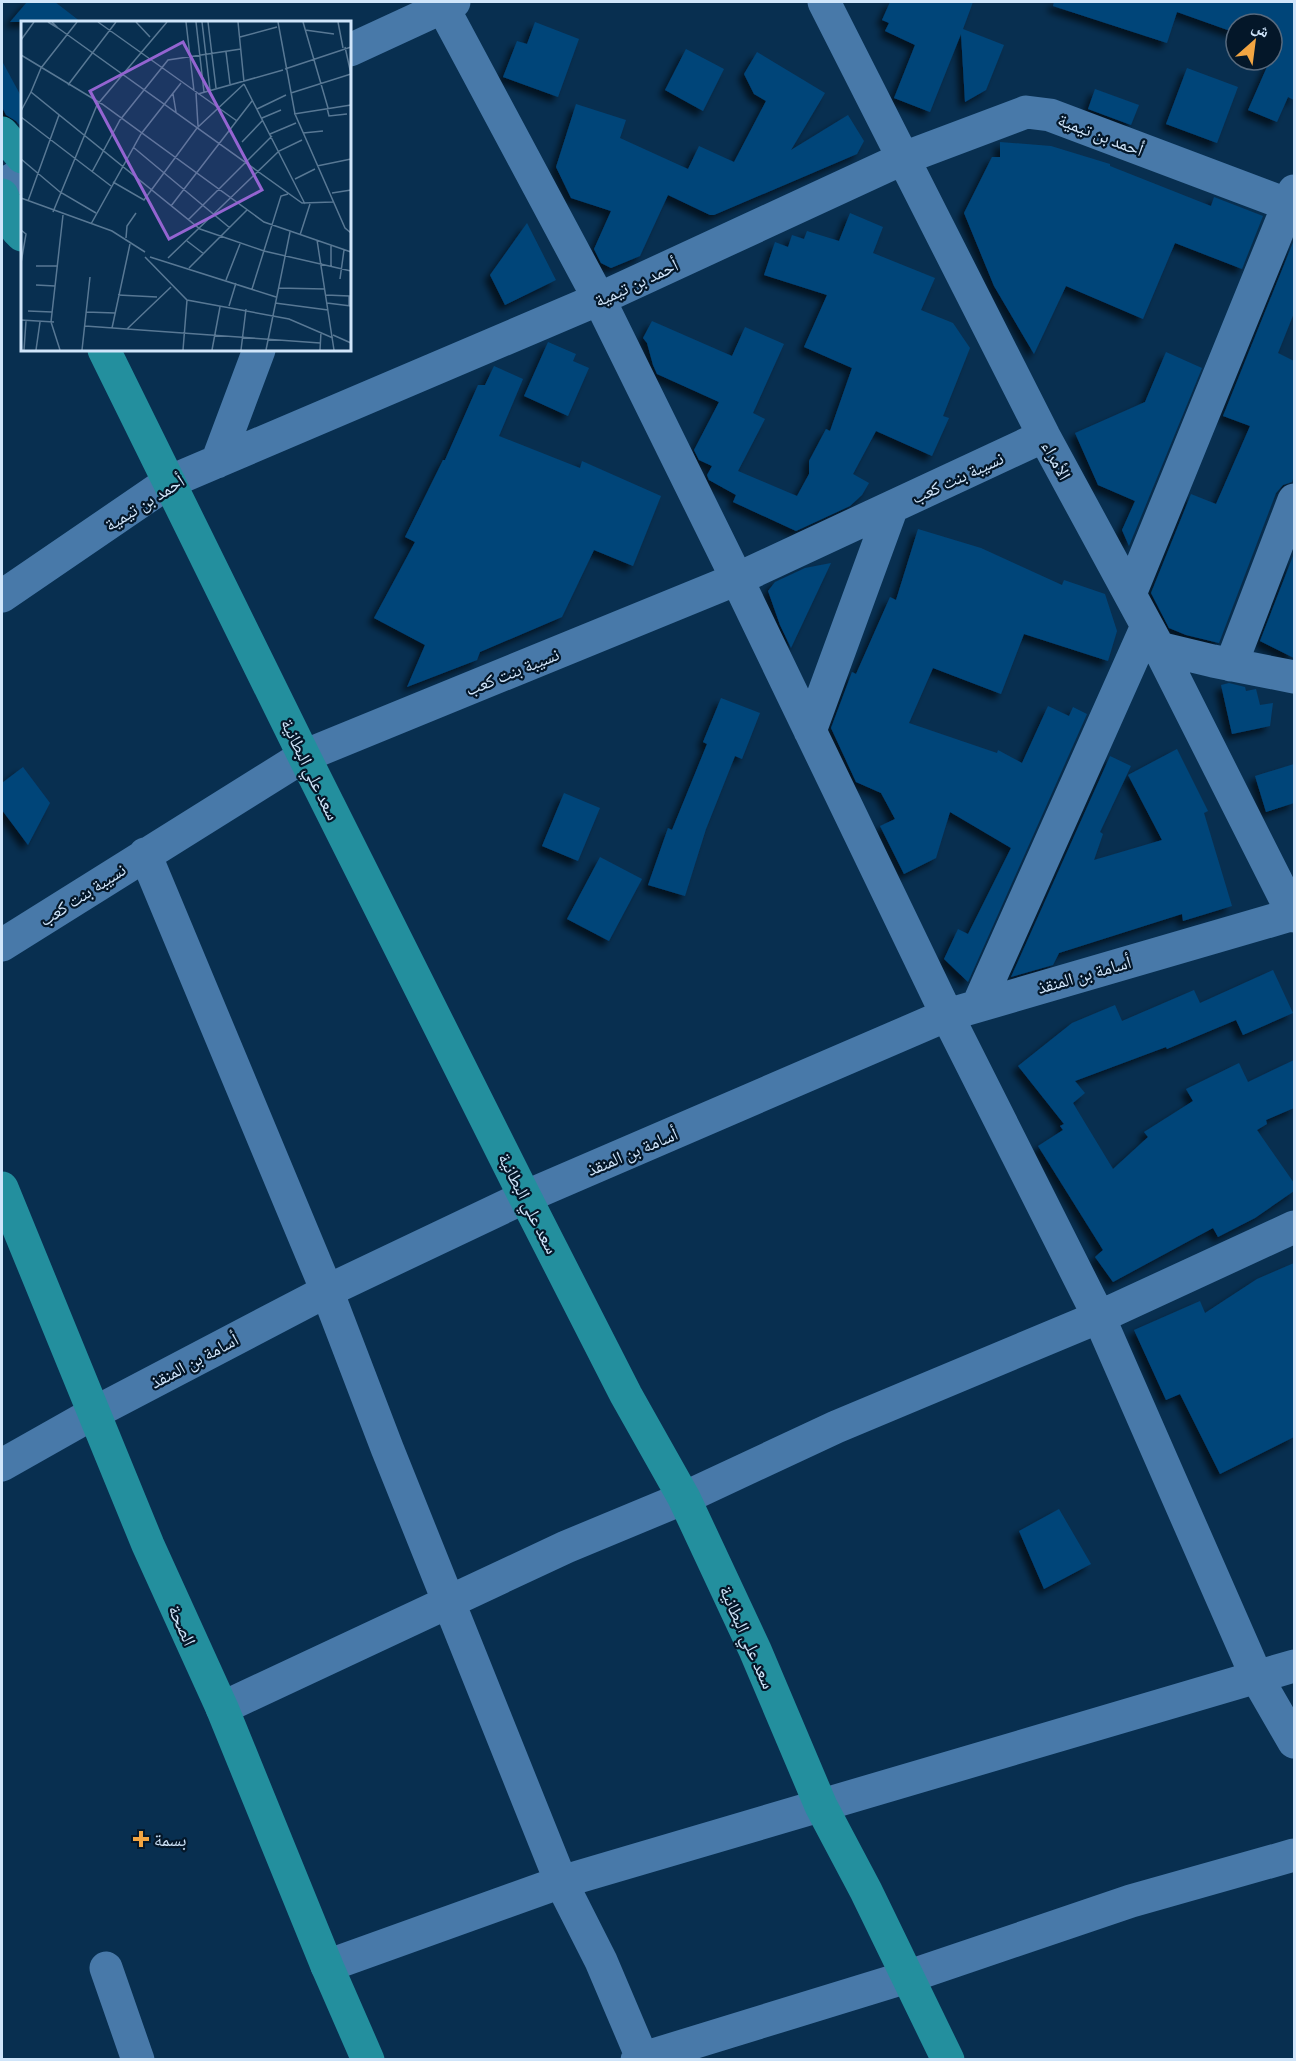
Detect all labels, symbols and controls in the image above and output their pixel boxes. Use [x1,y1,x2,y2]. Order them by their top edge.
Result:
north arrow [1224,12,1284,72]
text: ش [1249,16,1273,42]
inset map [21,21,351,351]
street label: أحمد بن تيمية [1055,108,1147,161]
street label: أحمد بن تيمية [591,253,682,312]
street label: الأمراء [1037,437,1077,483]
street label: نسيبة بنت كعب [907,446,1007,508]
street label: أحمد بن تيمية [100,469,188,536]
street label: نسيبة بنت كعب [462,642,562,700]
street label: سعد علي البطانية [273,715,345,825]
street label: نسيبة بنت كعب [34,858,130,931]
street label: أسامة بن المنقذ [1034,950,1134,999]
street label: أسامة بن المنقذ [583,1122,681,1181]
street label: سعد علي البطانية [490,1149,564,1259]
street label: أسامة بن المنقذ [146,1328,242,1393]
street label: سعد علي البطانية [711,1582,781,1694]
street label: الصحة [164,1601,202,1649]
place label: بسمة [154,1828,187,1851]
marker: بسمة [132,1830,150,1848]

